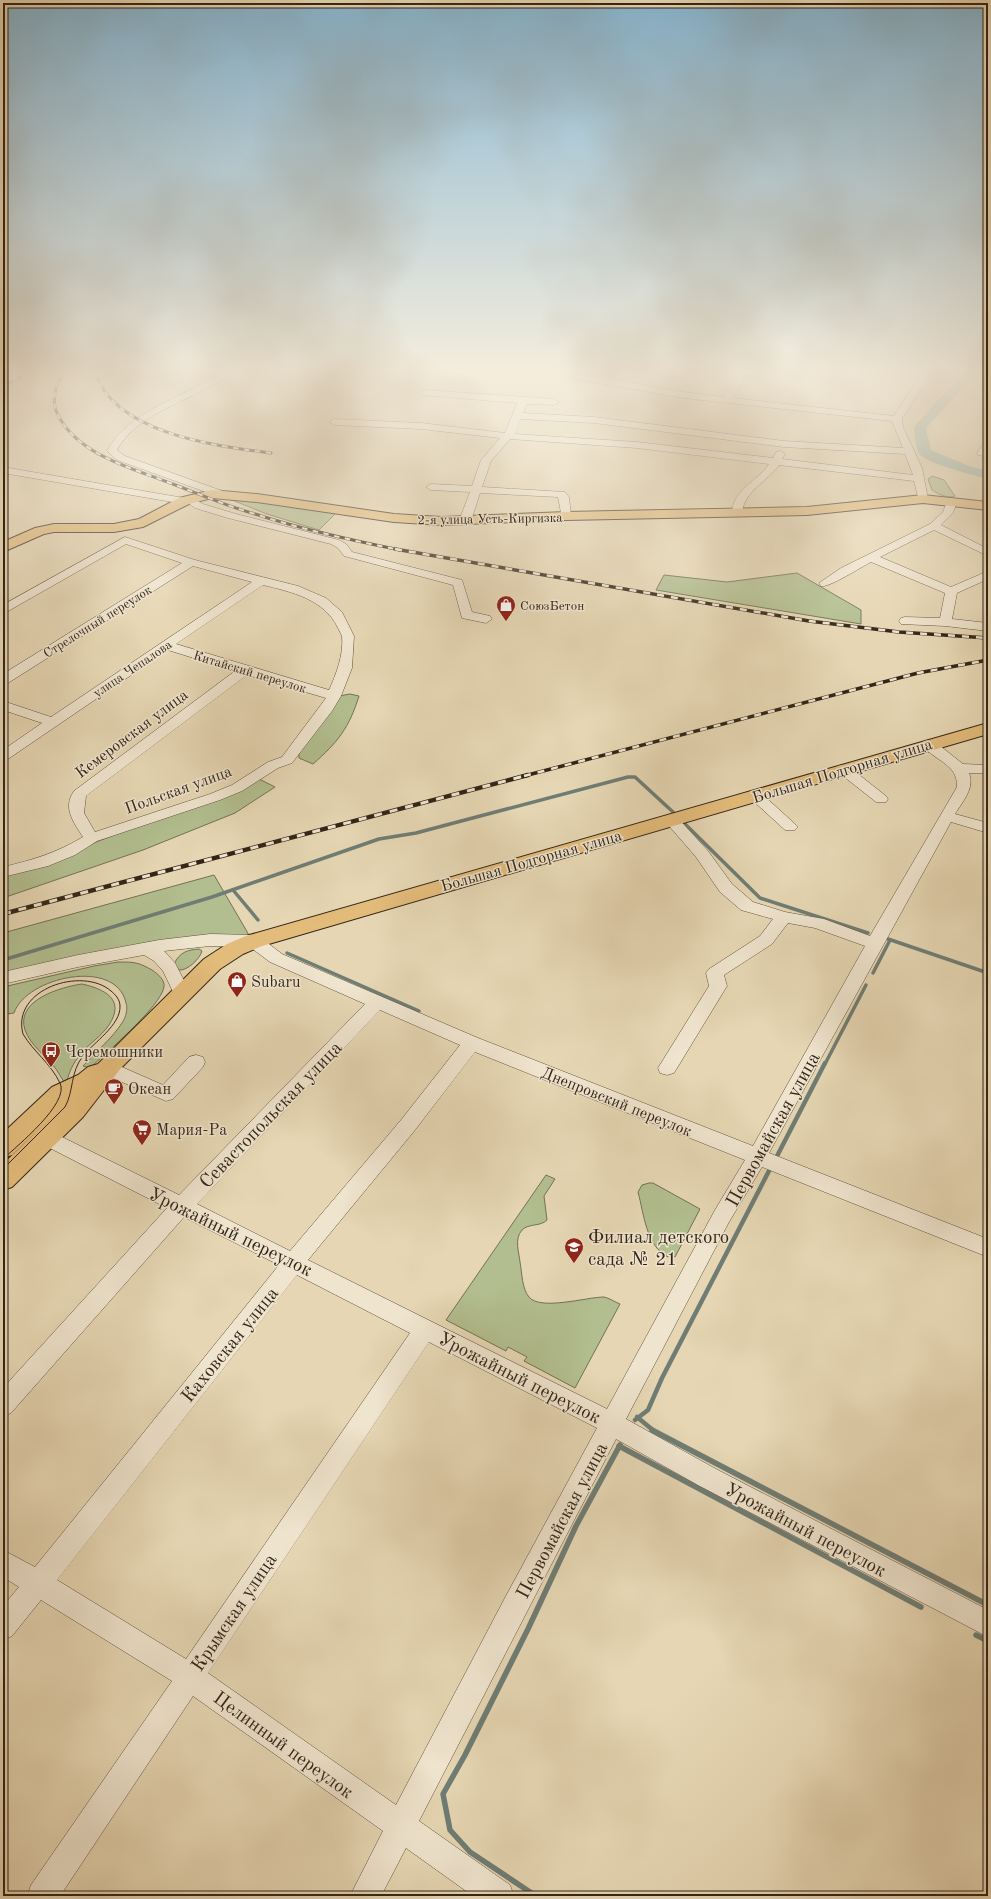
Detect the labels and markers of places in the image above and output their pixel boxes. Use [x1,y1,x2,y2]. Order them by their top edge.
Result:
shop icon: СоюзБетон [495,594,517,622]
place label: СоюзБетон [520,600,584,613]
shop icon: Subaru [226,970,248,998]
place label: Subaru [251,975,301,991]
bus stop icon: Черемошники [40,1040,62,1068]
place label: Черемошники [65,1045,163,1061]
cafe icon: Океан [103,1077,125,1105]
place label: Океан [128,1082,171,1098]
supermarket icon: Мария-Ра [131,1118,153,1146]
place label: Мария-Ра [156,1123,227,1139]
place label: Филиал детского сада № 21 [588,1229,729,1270]
school or university icon: Филиал детского сада № 21 [563,1236,585,1264]

